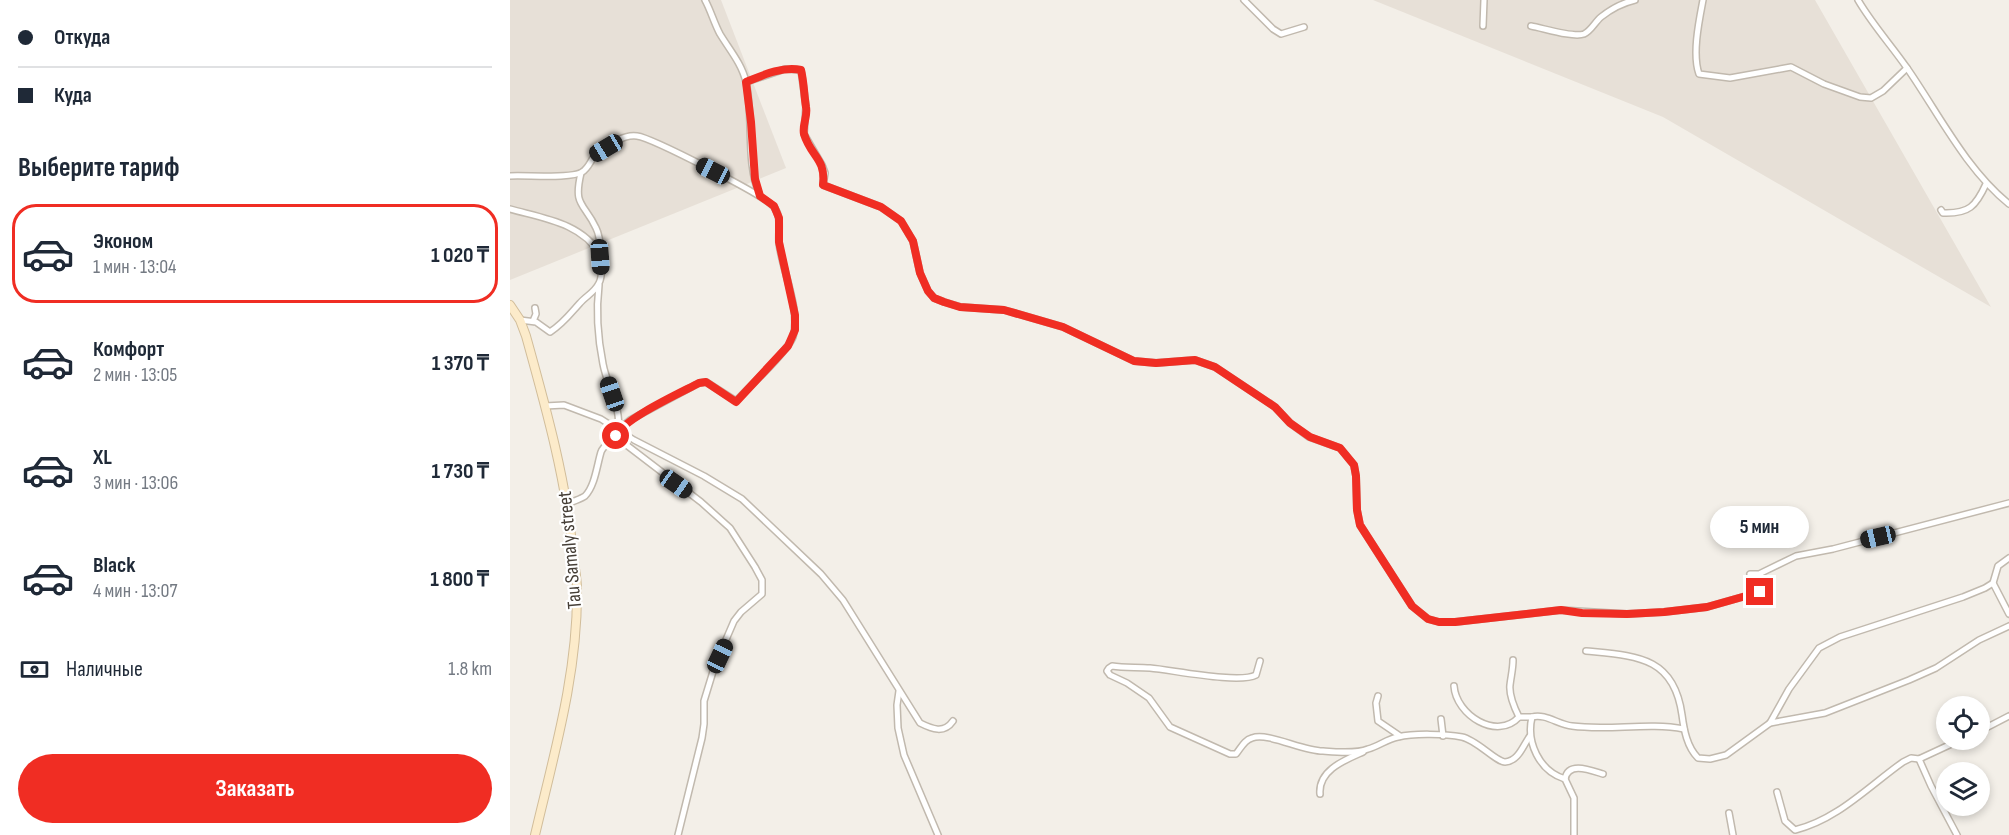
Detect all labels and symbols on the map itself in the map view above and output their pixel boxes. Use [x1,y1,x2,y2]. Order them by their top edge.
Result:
car [586,131,626,165]
car [693,155,733,187]
car [590,238,610,276]
car [598,374,626,414]
route start [602,422,629,449]
car [656,466,696,502]
street label: Tau Samaly street [553,490,587,610]
callout: 5 мин [1710,505,1810,547]
car [1858,524,1898,550]
route end [1746,578,1773,605]
car [704,636,736,676]

